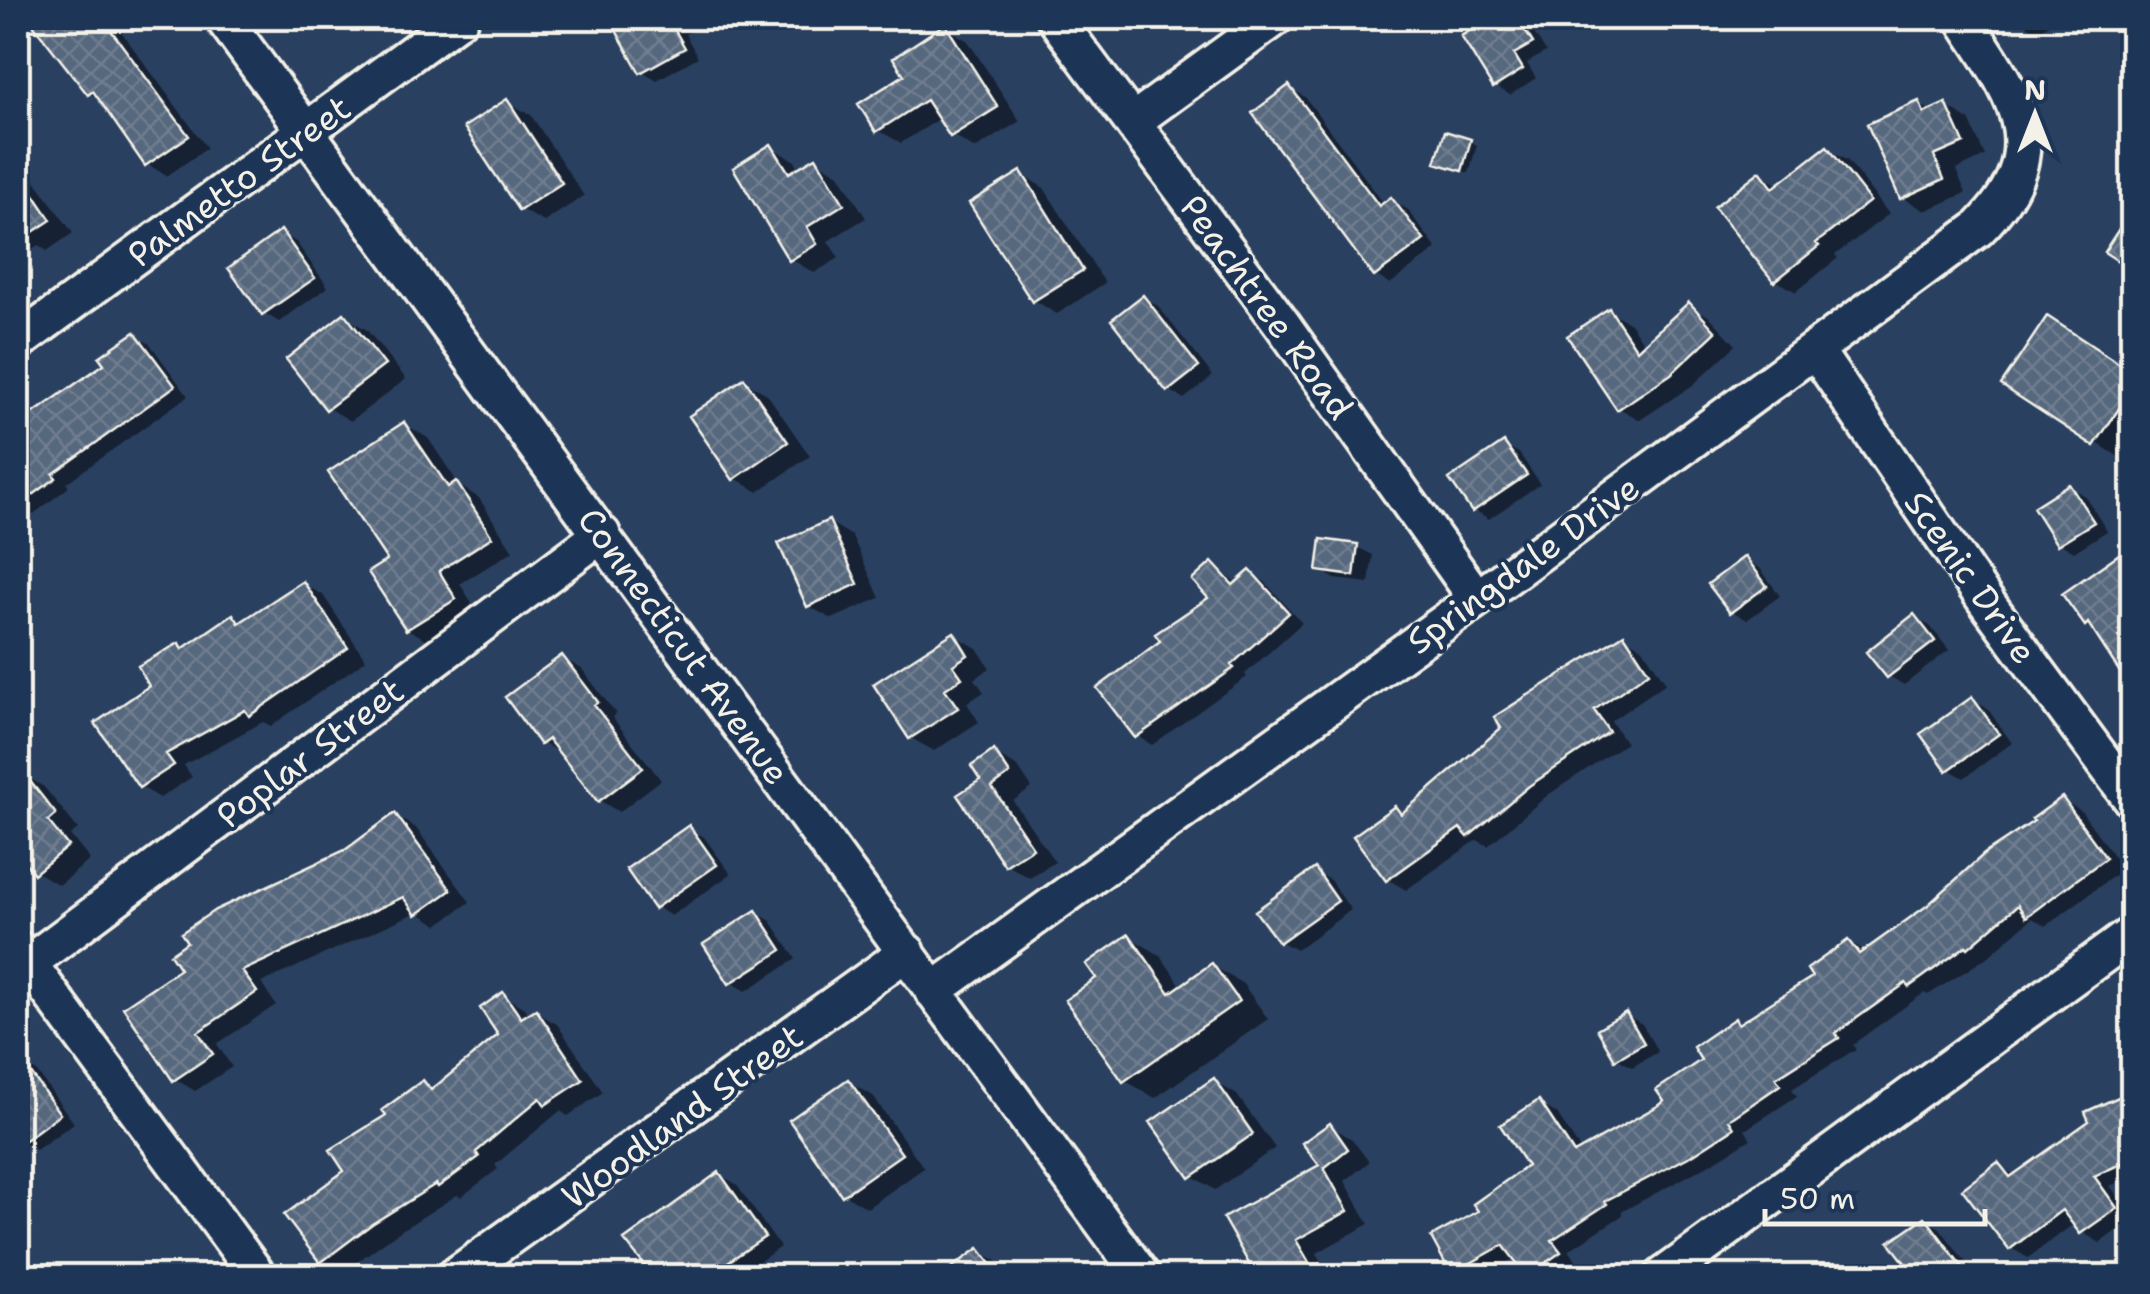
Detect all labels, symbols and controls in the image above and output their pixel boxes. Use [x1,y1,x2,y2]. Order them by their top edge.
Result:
north arrow [1985,65,2085,165]
text: N [2024,71,2046,109]
street label: Palmetto Street [118,84,360,278]
street label: Peachtree Road [1170,185,1364,429]
street label: Springdale Drive [1397,464,1649,664]
street label: Scenic Drive [1894,481,2048,673]
street label: Connecticut Avenue [567,498,801,794]
street label: Poplar Street [207,667,413,839]
street label: Woodland Street [552,1013,812,1219]
scale bar [1765,1164,1985,1226]
text: 50 m [1780,1178,1855,1219]

